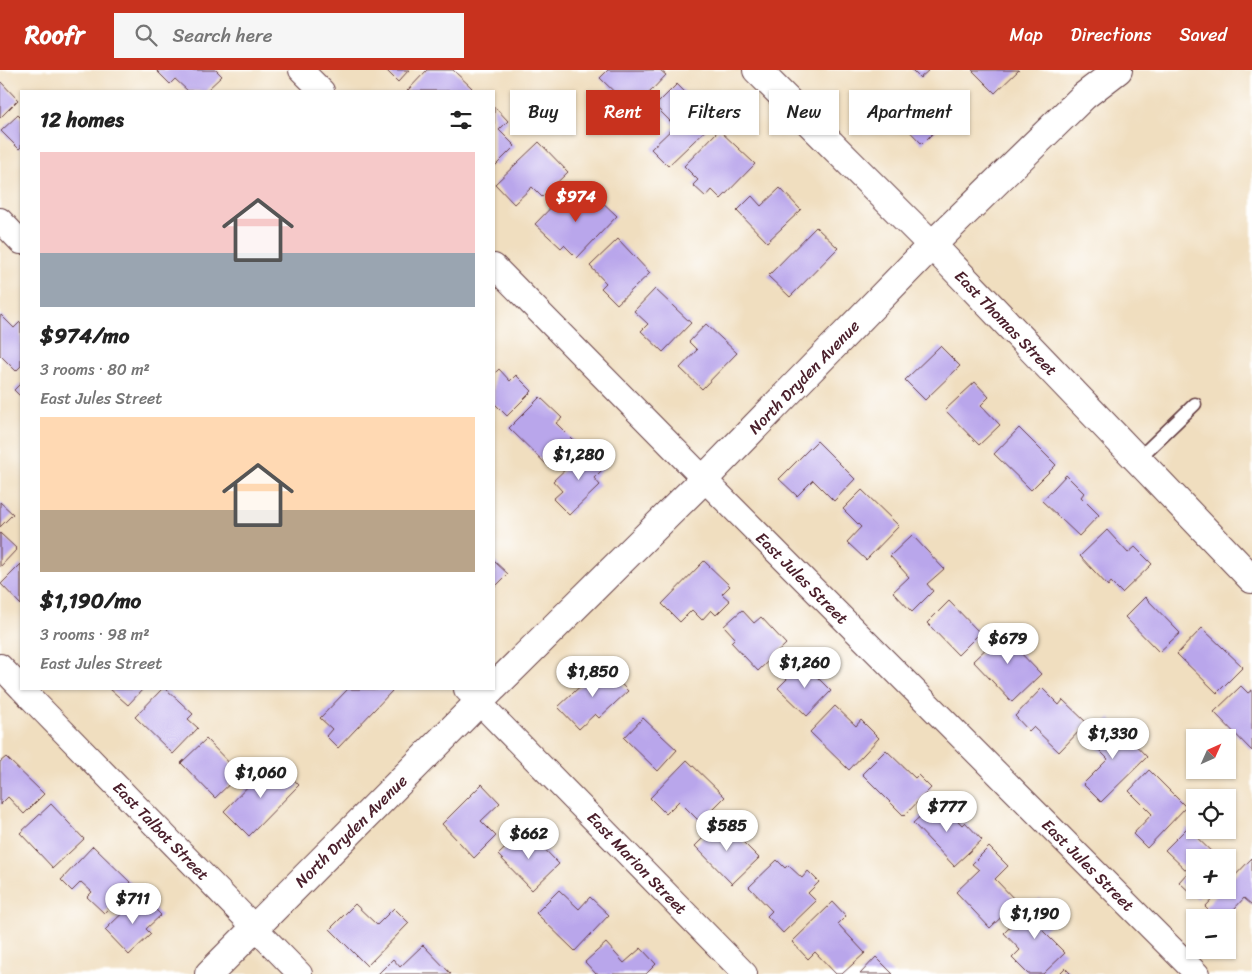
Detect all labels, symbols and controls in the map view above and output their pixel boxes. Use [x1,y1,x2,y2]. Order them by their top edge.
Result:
search box [114,13,464,58]
text: Roofr [25,14,84,56]
text: Search here [172,19,273,52]
text: Map [1010,19,1043,51]
text: Directions [1071,19,1152,51]
text: Saved [1180,19,1227,51]
icon: search [132,21,160,49]
chip: Buy [510,90,576,135]
chip: Rent [586,90,660,135]
chip: Filters [670,90,759,135]
chip: New [769,90,839,135]
chip: Apartment [849,90,970,135]
text: 12 homes [40,101,124,139]
icon: filters [447,106,475,134]
pin: $974 [546,180,606,223]
text: $974 [556,182,596,211]
icon: home [213,185,303,275]
street label: East Thomas Street [947,263,1065,383]
street label: North Dryden Avenue [741,313,867,441]
text: $974/mo [40,317,129,355]
text: 3 rooms · 80 m² [40,355,150,384]
text: East Jules Street [40,384,162,413]
pin: $1,280 [538,438,620,481]
text: $1,280 [554,440,604,469]
icon: home [213,450,303,540]
street label: East Jules Street [748,524,856,632]
text: $1,190/mo [40,582,141,620]
text: 3 rooms · 98 m² [40,620,149,649]
pin: $679 [978,622,1038,665]
text: $679 [989,624,1027,653]
pin: $1,260 [764,646,846,689]
text: $1,260 [780,648,830,677]
text: East Jules Street [40,649,162,678]
pin: $1,850 [552,656,634,698]
text: $1,850 [567,657,619,686]
pin: $1,330 [1072,718,1154,760]
text: $1,330 [1088,719,1138,748]
north arrow [1186,729,1236,779]
map controls [1186,729,1236,959]
pin: $1,060 [220,756,302,799]
text: $1,060 [235,758,287,787]
street label: North Dryden Avenue [287,767,415,895]
street label: East Talbot Street [105,774,217,888]
button: locate [1186,789,1236,839]
pin: $777 [917,790,977,833]
text: $777 [928,792,966,821]
street label: East Marion Street [580,804,694,922]
pin: $585 [697,810,757,852]
text: $585 [707,811,747,840]
street label: East Jules Street [1034,811,1142,919]
pin: $662 [499,818,559,860]
text: $662 [510,819,548,848]
button: + [1186,849,1236,899]
pin: $711 [103,882,163,925]
text: $711 [116,884,150,913]
pin: $1,190 [994,898,1076,940]
text: $1,190 [1011,899,1059,928]
button: − [1186,909,1236,959]

